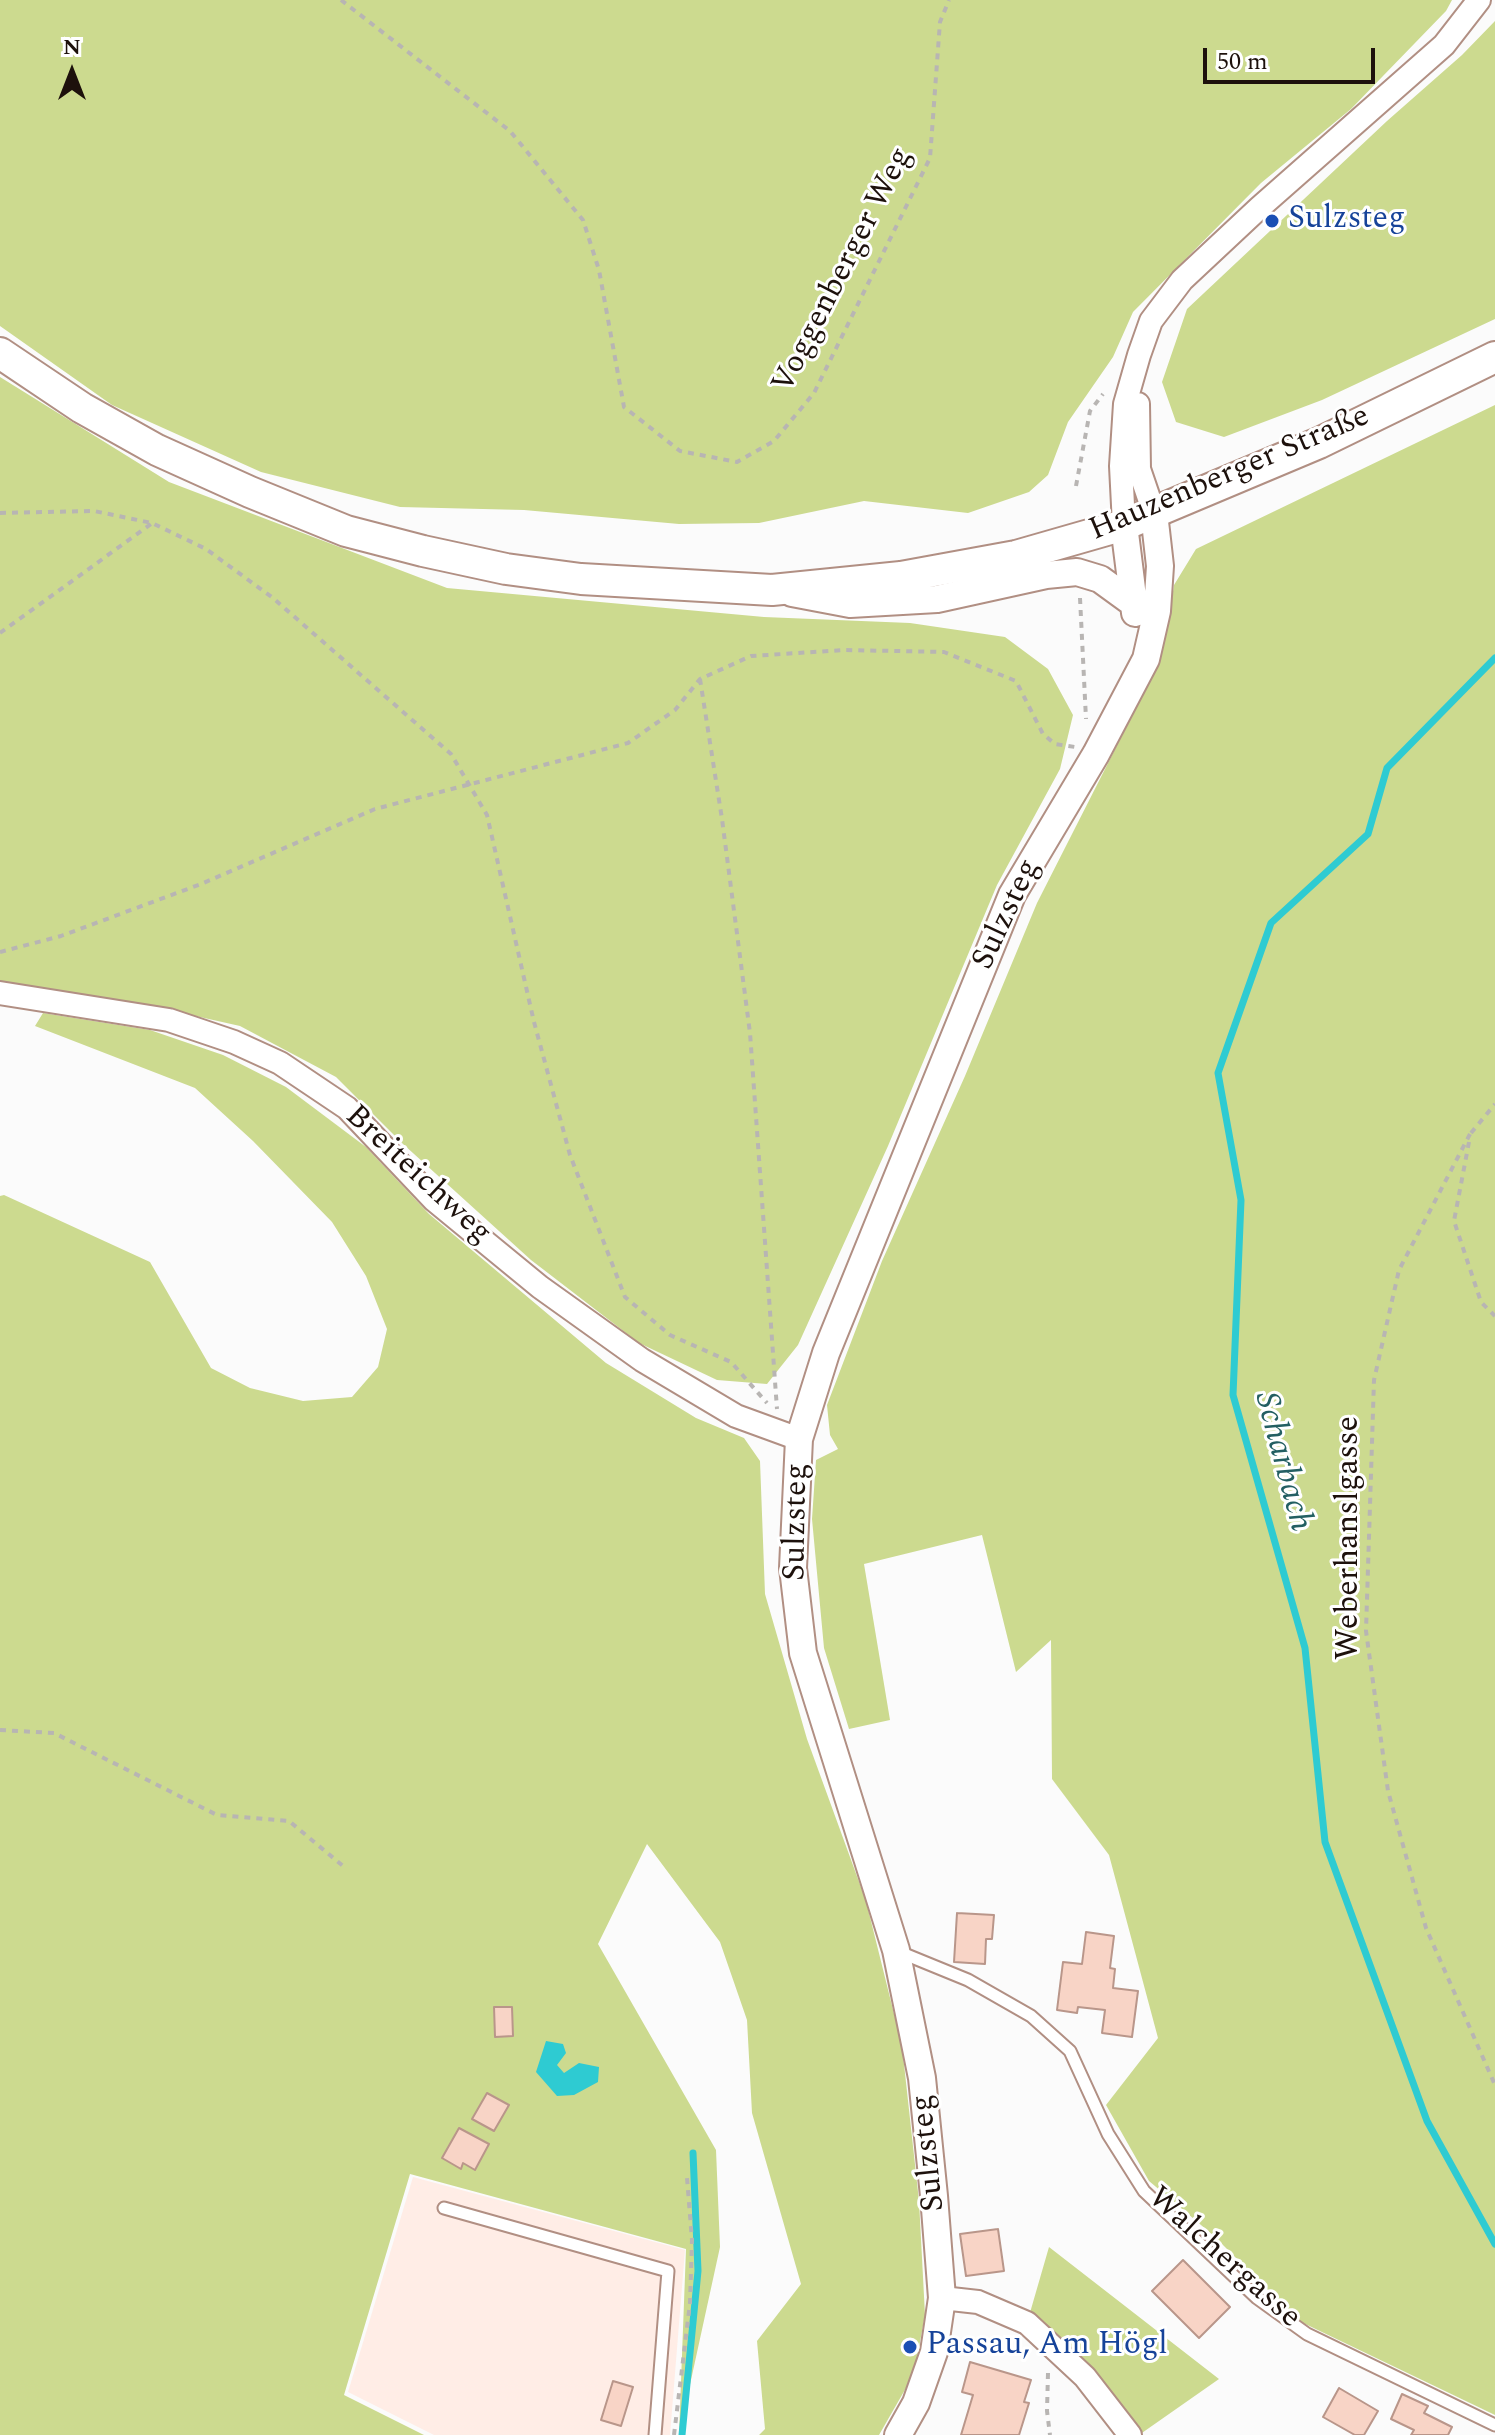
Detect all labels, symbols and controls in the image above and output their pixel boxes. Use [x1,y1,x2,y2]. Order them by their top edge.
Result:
text: N [63,31,81,64]
north arrow [32,32,112,112]
scale bar [1207,32,1379,82]
text: 50 m [1217,44,1268,80]
street label: Voggenberger Weg [765,142,923,400]
place label: Sulzsteg [1288,202,1406,240]
marker: Sulzsteg [1263,212,1281,230]
street label: Hauzenberger Straße [1084,399,1376,551]
street label: Sulzsteg [966,854,1050,976]
street label: Breiteichweg [336,1098,498,1254]
water label: Scharbach [1243,1388,1319,1536]
street label: Weberhanslgasse [1332,1416,1370,1660]
street label: Sulzsteg [778,1463,818,1581]
street label: Sulzsteg [905,2093,955,2213]
street label: Walchergasse [1138,2180,1308,2338]
place label: Passau, Am Högl [926,2328,1168,2366]
marker: Passau, Am Högl [901,2338,919,2356]

